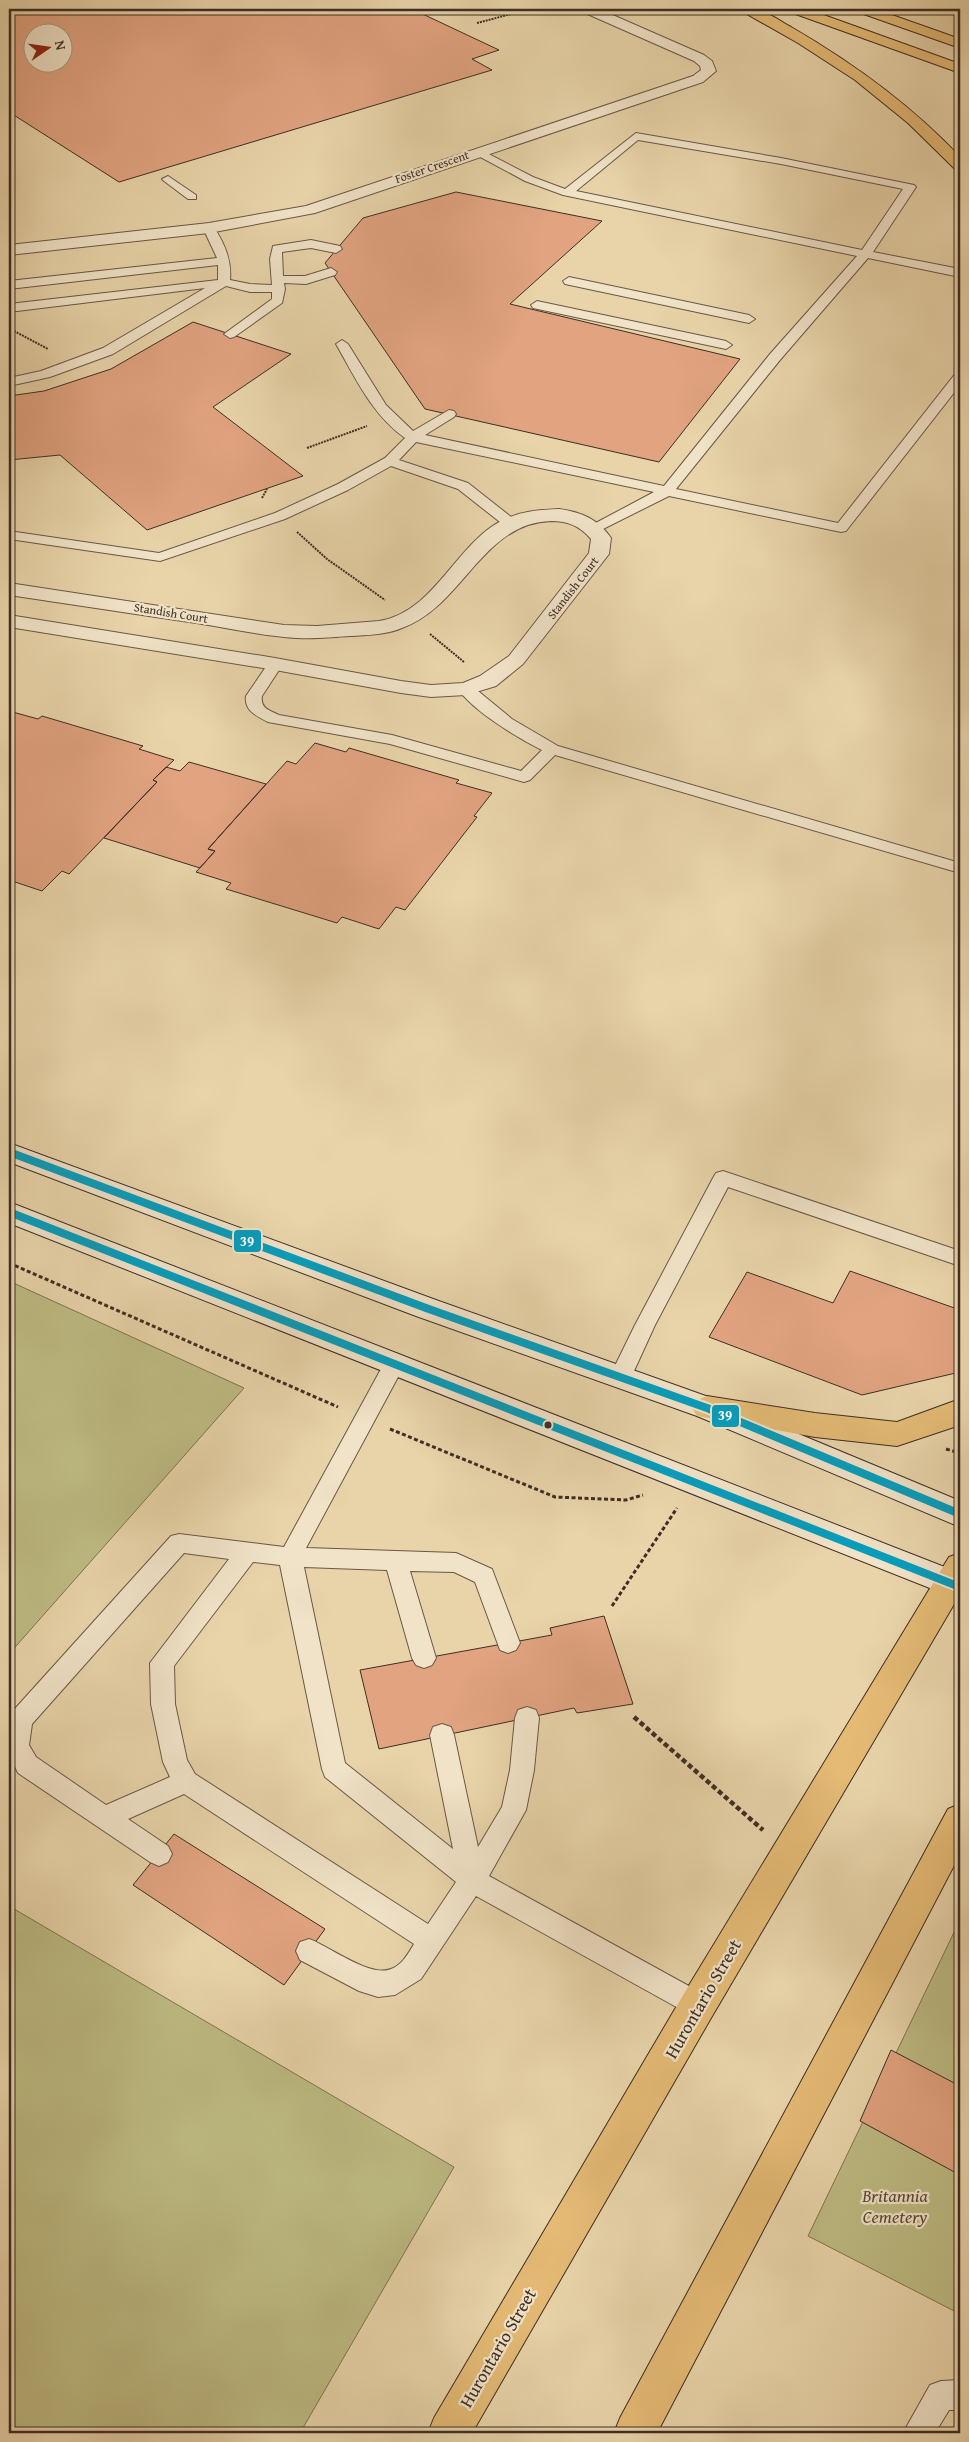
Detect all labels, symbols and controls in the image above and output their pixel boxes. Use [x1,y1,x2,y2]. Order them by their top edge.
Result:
north arrow [22,22,72,72]
text: N [50,38,72,53]
street label: Foster Crescent [393,146,472,187]
street label: Standish Court [543,552,603,622]
street label: Standish Court [133,598,210,627]
line badge: 39 [233,1229,262,1253]
text: 39 [240,1231,254,1251]
line badge: 39 [711,1404,740,1428]
text: 39 [718,1405,732,1425]
unlabelled marker [543,1420,553,1430]
street label: Hurontario Street [657,1933,748,2064]
park label: Britannia Cemetery [861,2182,928,2230]
street label: Hurontario Street [452,2282,543,2413]

